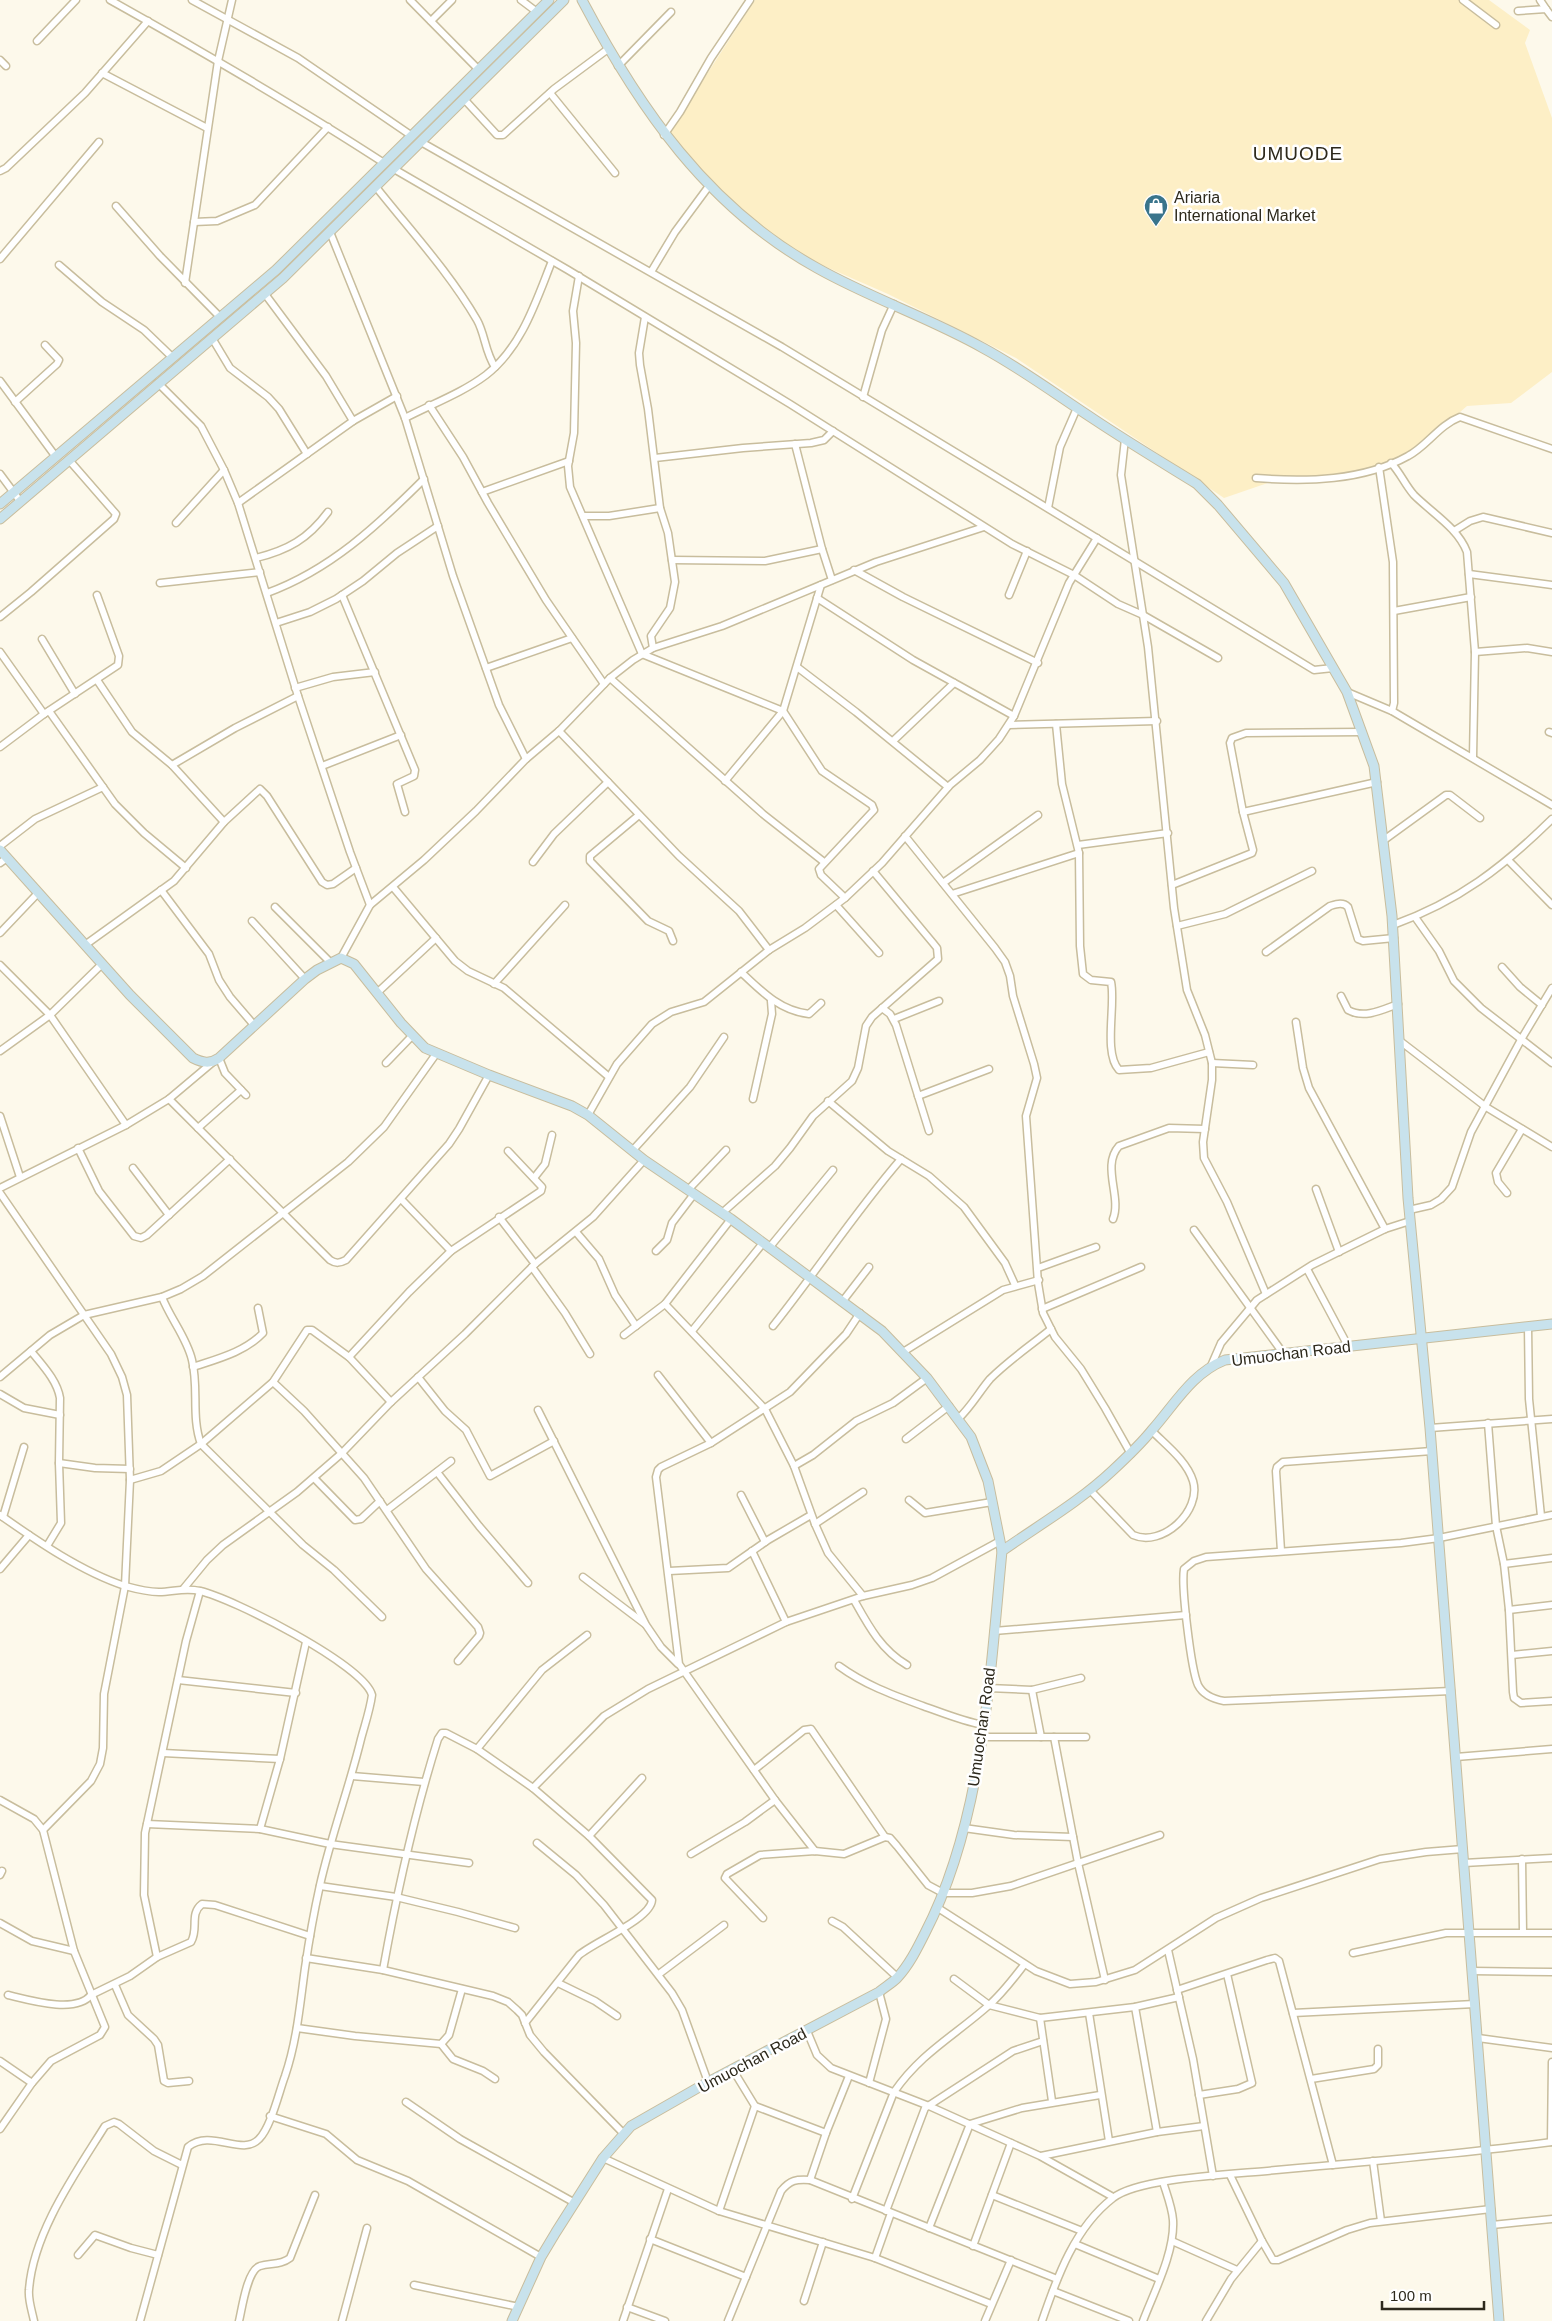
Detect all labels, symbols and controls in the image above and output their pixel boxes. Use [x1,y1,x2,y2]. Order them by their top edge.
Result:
district label: UMUODE [1253,143,1343,164]
place label: Ariaria International Market [1174,189,1316,224]
shop icon: Ariaria International Market [1143,193,1169,227]
street label: Umuochan Road [1230,1338,1352,1369]
street label: Umuochan Road [965,1666,998,1788]
street label: Umuochan Road [695,2025,809,2096]
scale bar [1382,2278,1484,2310]
text: 100 m [1390,2287,1432,2304]

